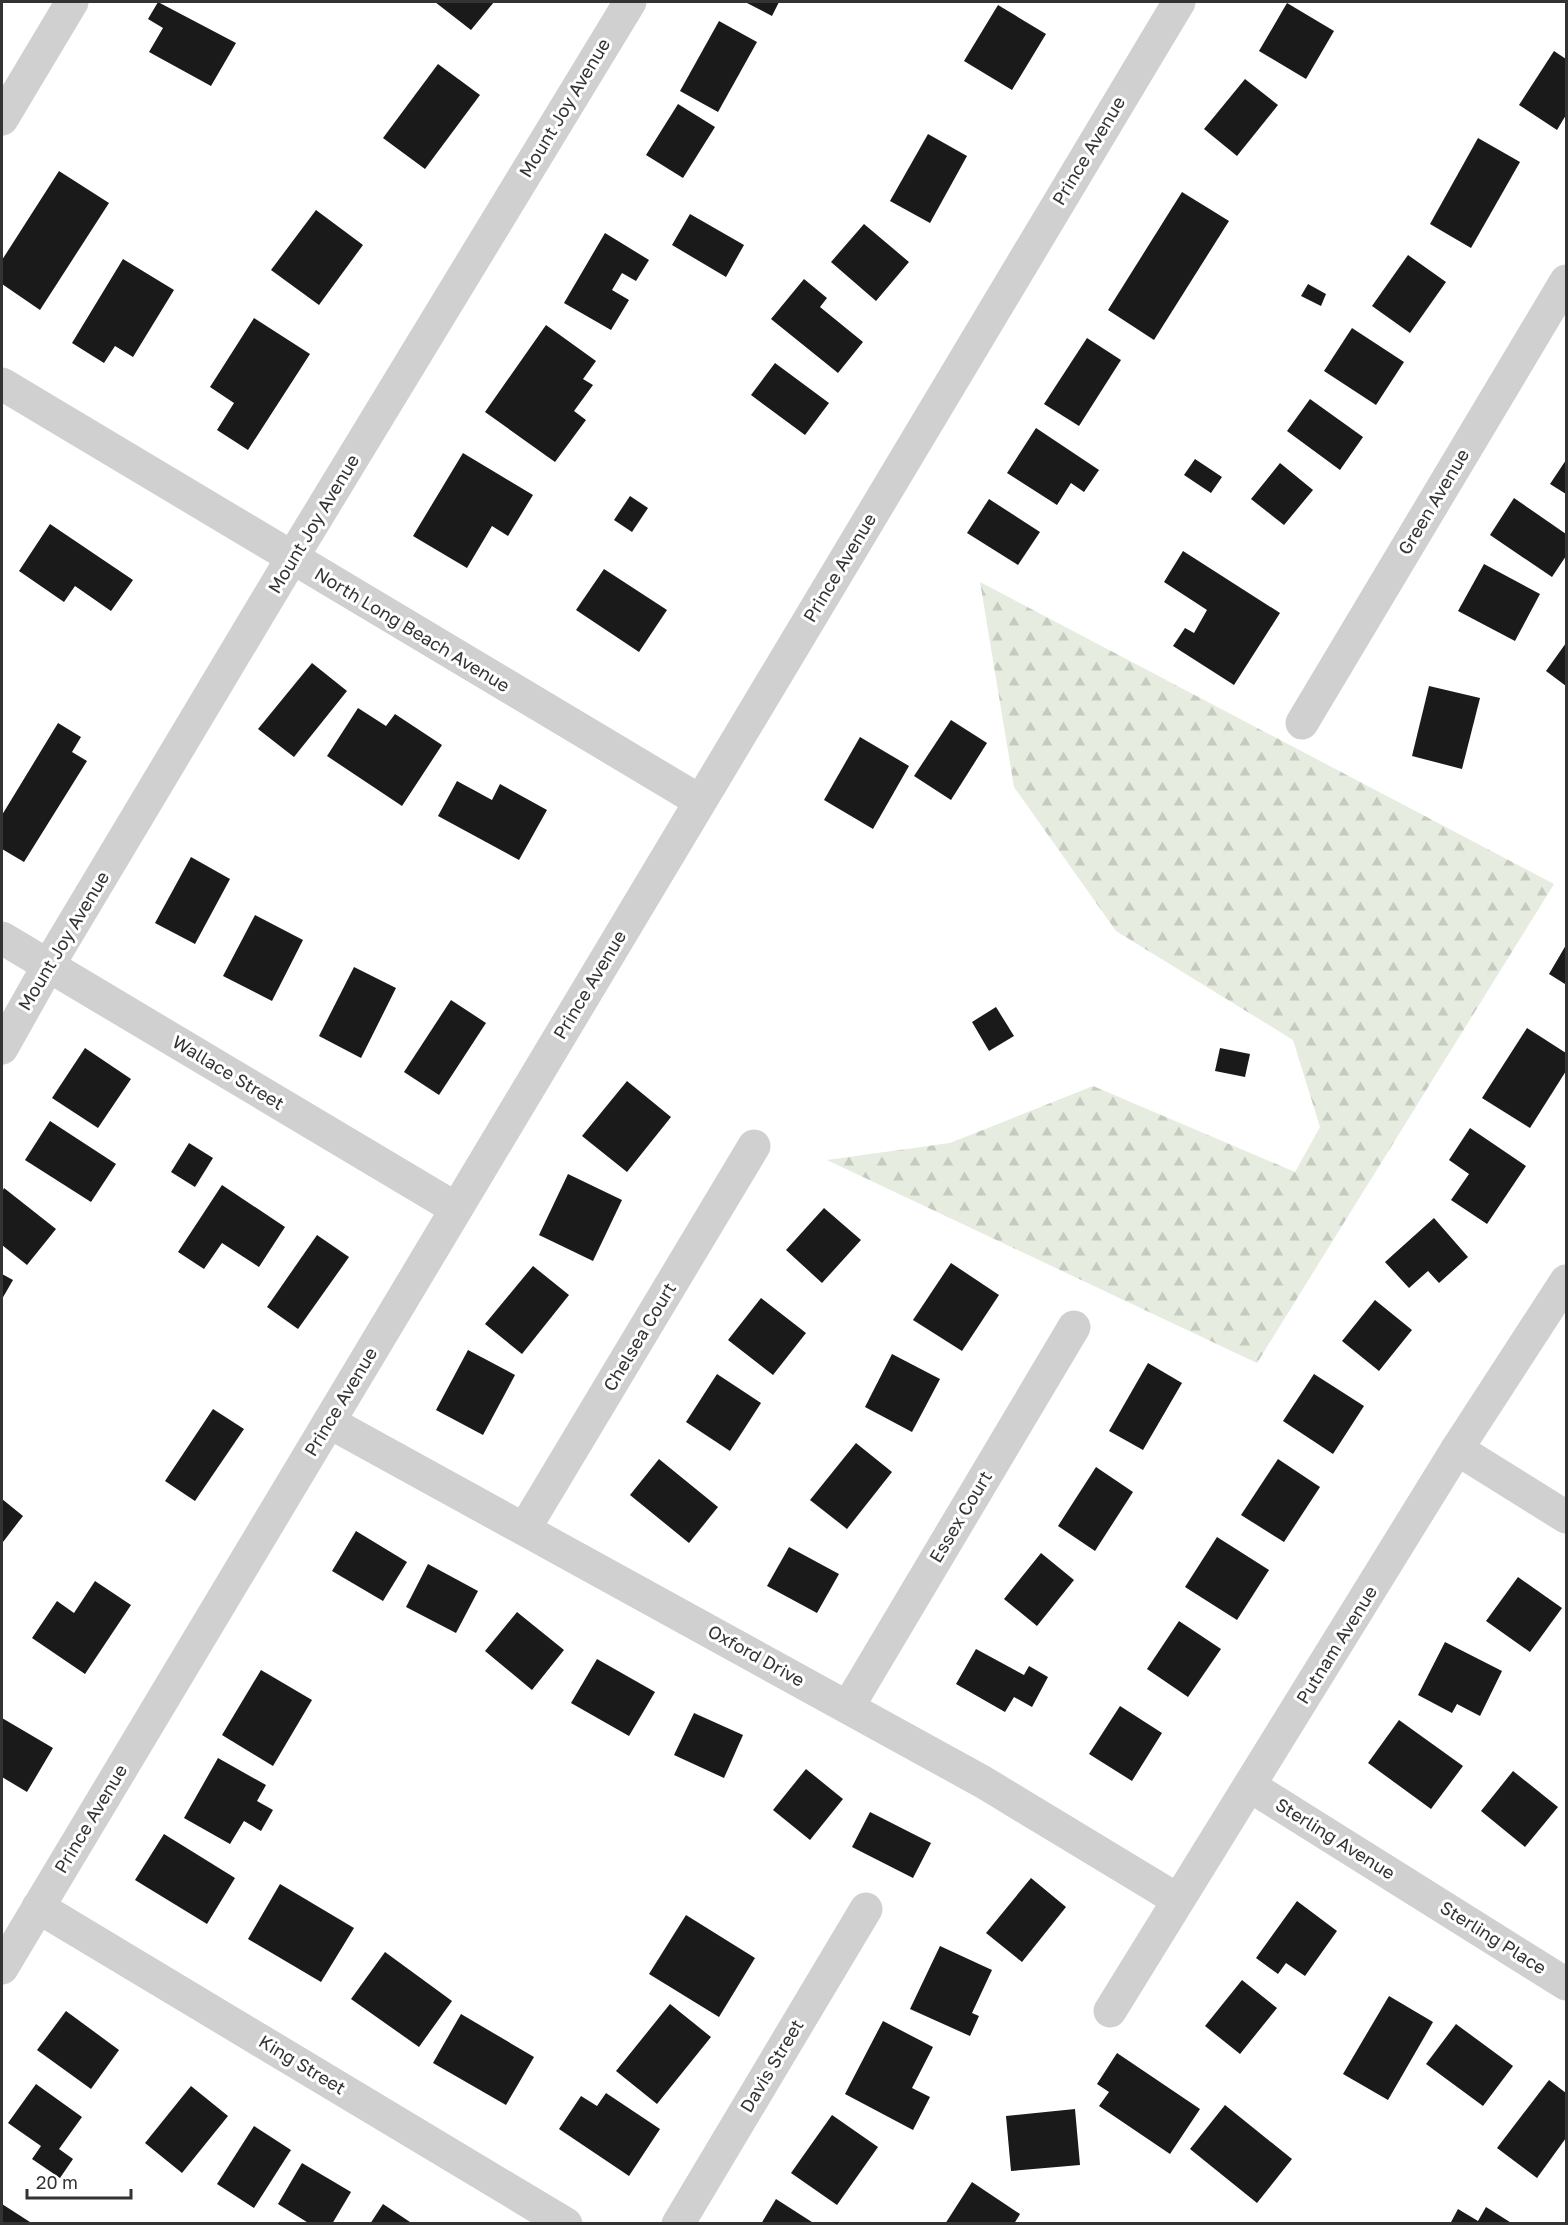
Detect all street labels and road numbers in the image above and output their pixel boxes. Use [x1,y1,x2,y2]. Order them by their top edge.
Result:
street label: Mount Joy Avenue [514,34,614,181]
street label: Prince Avenue [1047,92,1129,209]
street label: Green Avenue [1393,445,1473,558]
street label: Mount Joy Avenue [263,450,363,597]
street label: Prince Avenue [798,509,880,626]
street label: North Long Beach Avenue [311,562,514,696]
street label: Mount Joy Avenue [13,867,113,1014]
street label: Prince Avenue [548,926,630,1043]
street label: Wallace Street [169,1030,288,1114]
street label: Chelsea Court [598,1278,680,1395]
street label: Prince Avenue [299,1343,381,1460]
street label: Essex Court [924,1467,996,1566]
street label: Putnam Avenue [1291,1581,1381,1708]
street label: Oxford Drive [704,1620,809,1691]
street label: Prince Avenue [49,1760,131,1877]
street label: Sterling Avenue [1272,1793,1399,1884]
street label: Sterling Place [1436,1896,1551,1979]
street label: Davis Street [735,2015,808,2116]
street label: King Street [255,2030,350,2099]

